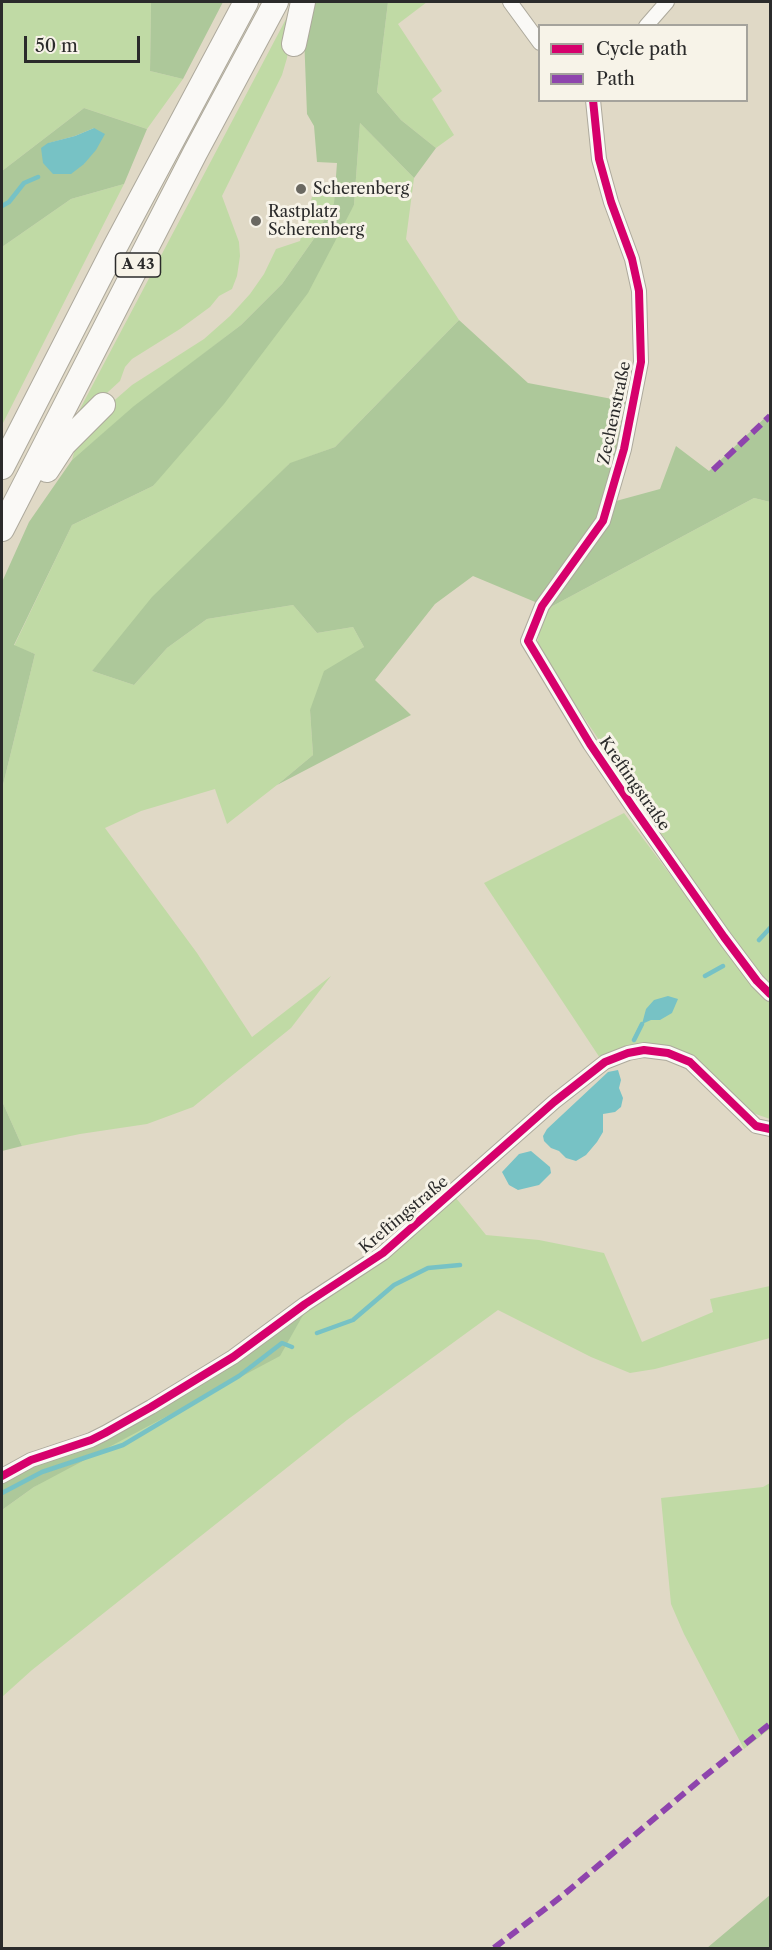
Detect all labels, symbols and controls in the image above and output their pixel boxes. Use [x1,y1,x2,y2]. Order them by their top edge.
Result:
scale bar [27,24,142,62]
legend [538,24,748,102]
text: 50 m [35,35,78,57]
text: Cycle path [596,38,687,60]
text: Path [596,68,635,90]
place label: Scherenberg [313,179,409,199]
marker: Scherenberg [294,182,308,196]
place label: Rastplatz Scherenberg [268,202,364,240]
marker: Rastplatz Scherenberg [249,214,263,228]
road number: A 43 [116,253,160,277]
street label: Zechenstraße [595,360,635,466]
street label: Kreftingstraße [595,733,673,835]
street label: Kreftingstraße [356,1172,452,1258]

